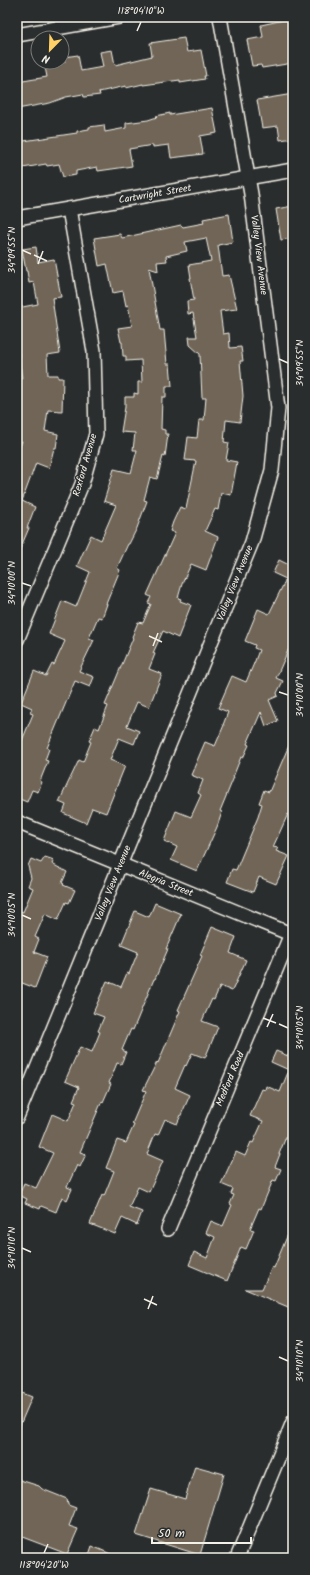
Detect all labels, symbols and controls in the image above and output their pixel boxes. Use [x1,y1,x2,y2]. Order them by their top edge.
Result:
text: 118°04'10"W [118,3,165,19]
north arrow [30,30,70,70]
text: N [40,49,53,68]
street label: Cartwright Street [117,180,193,208]
street label: Valley View Avenue [246,214,272,296]
text: 34°09'55"N [4,226,20,273]
text: 34°09'55"N [292,339,308,386]
street label: Rexford Avenue [68,431,102,498]
street label: Valley View Avenue [213,542,258,623]
text: 34°10'00"N [4,561,20,605]
text: 34°10'00"N [292,673,308,717]
street label: Valley View Avenue [91,842,136,923]
street label: Alegria Street [136,865,196,901]
text: 34°10'05"N [4,892,20,937]
text: 34°10'05"N [292,1005,308,1050]
street label: Medford Road [211,1048,249,1109]
text: 34°10'10"N [4,1227,20,1269]
text: 34°10'10"N [292,1340,308,1382]
scale bar [152,1519,251,1545]
text: 50 m [158,1524,185,1543]
text: 118°04'20"W [19,1557,69,1573]

